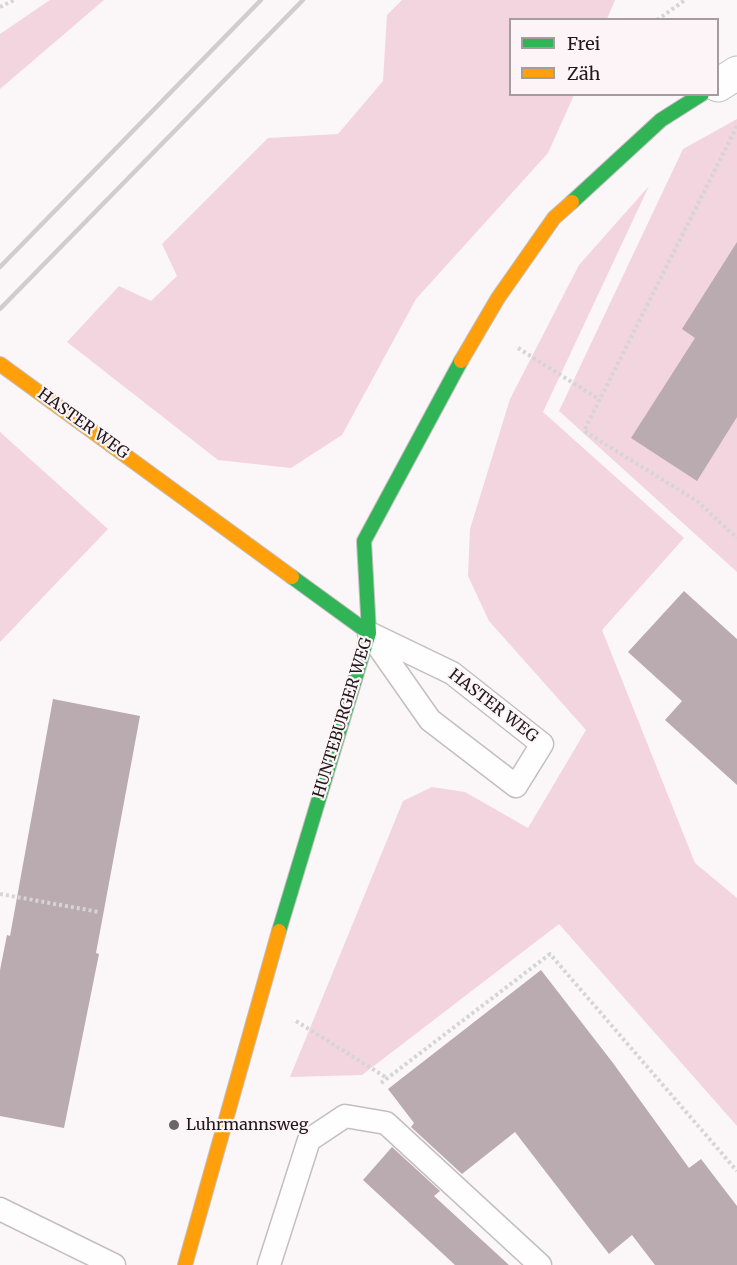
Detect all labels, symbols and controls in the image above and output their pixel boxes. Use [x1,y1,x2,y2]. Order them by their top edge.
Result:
legend [509,18,719,96]
text: Frei [567,32,600,55]
text: Zäh [567,62,600,85]
street label: HASTER WEG [34,385,132,463]
street label: HUNTEBURGER WEG [309,635,377,801]
street label: HASTER WEG [445,665,541,747]
place label: Luhrmannsweg [186,1115,308,1135]
marker: Luhrmannsweg [167,1118,181,1132]

